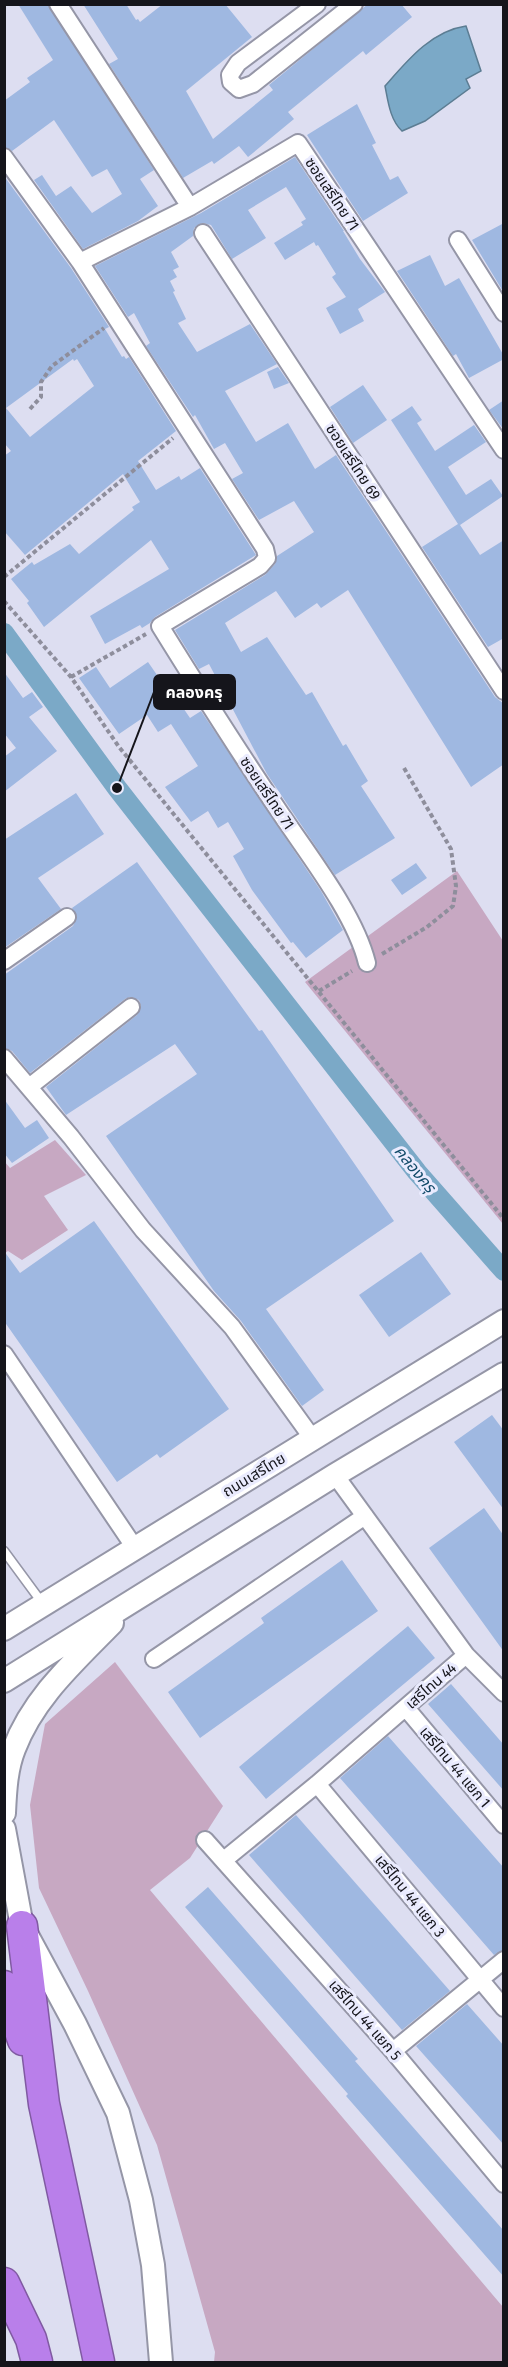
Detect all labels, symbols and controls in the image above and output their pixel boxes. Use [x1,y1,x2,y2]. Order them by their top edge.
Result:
street label: ซอยเสรีไทย 71 [301,154,363,234]
street label: ซอยเสรีไทย 69 [322,421,384,503]
callout: คลองครุ [154,675,235,709]
text: คลองครุ [165,683,223,702]
street label: ซอยเสรีไทย 71 [236,753,298,833]
water label: คลองครุ [390,1142,440,1198]
street label: ถนนเสรีไทย [219,1449,289,1501]
street label: เสรีไทน 44 [402,1659,460,1713]
street label: เสรีไทน 44 แยก 1 [416,1723,494,1811]
street label: เสรีไทน 44 แยก 3 [371,1851,449,1941]
street label: เสรีไทน 44 แยก 5 [325,1976,405,2064]

